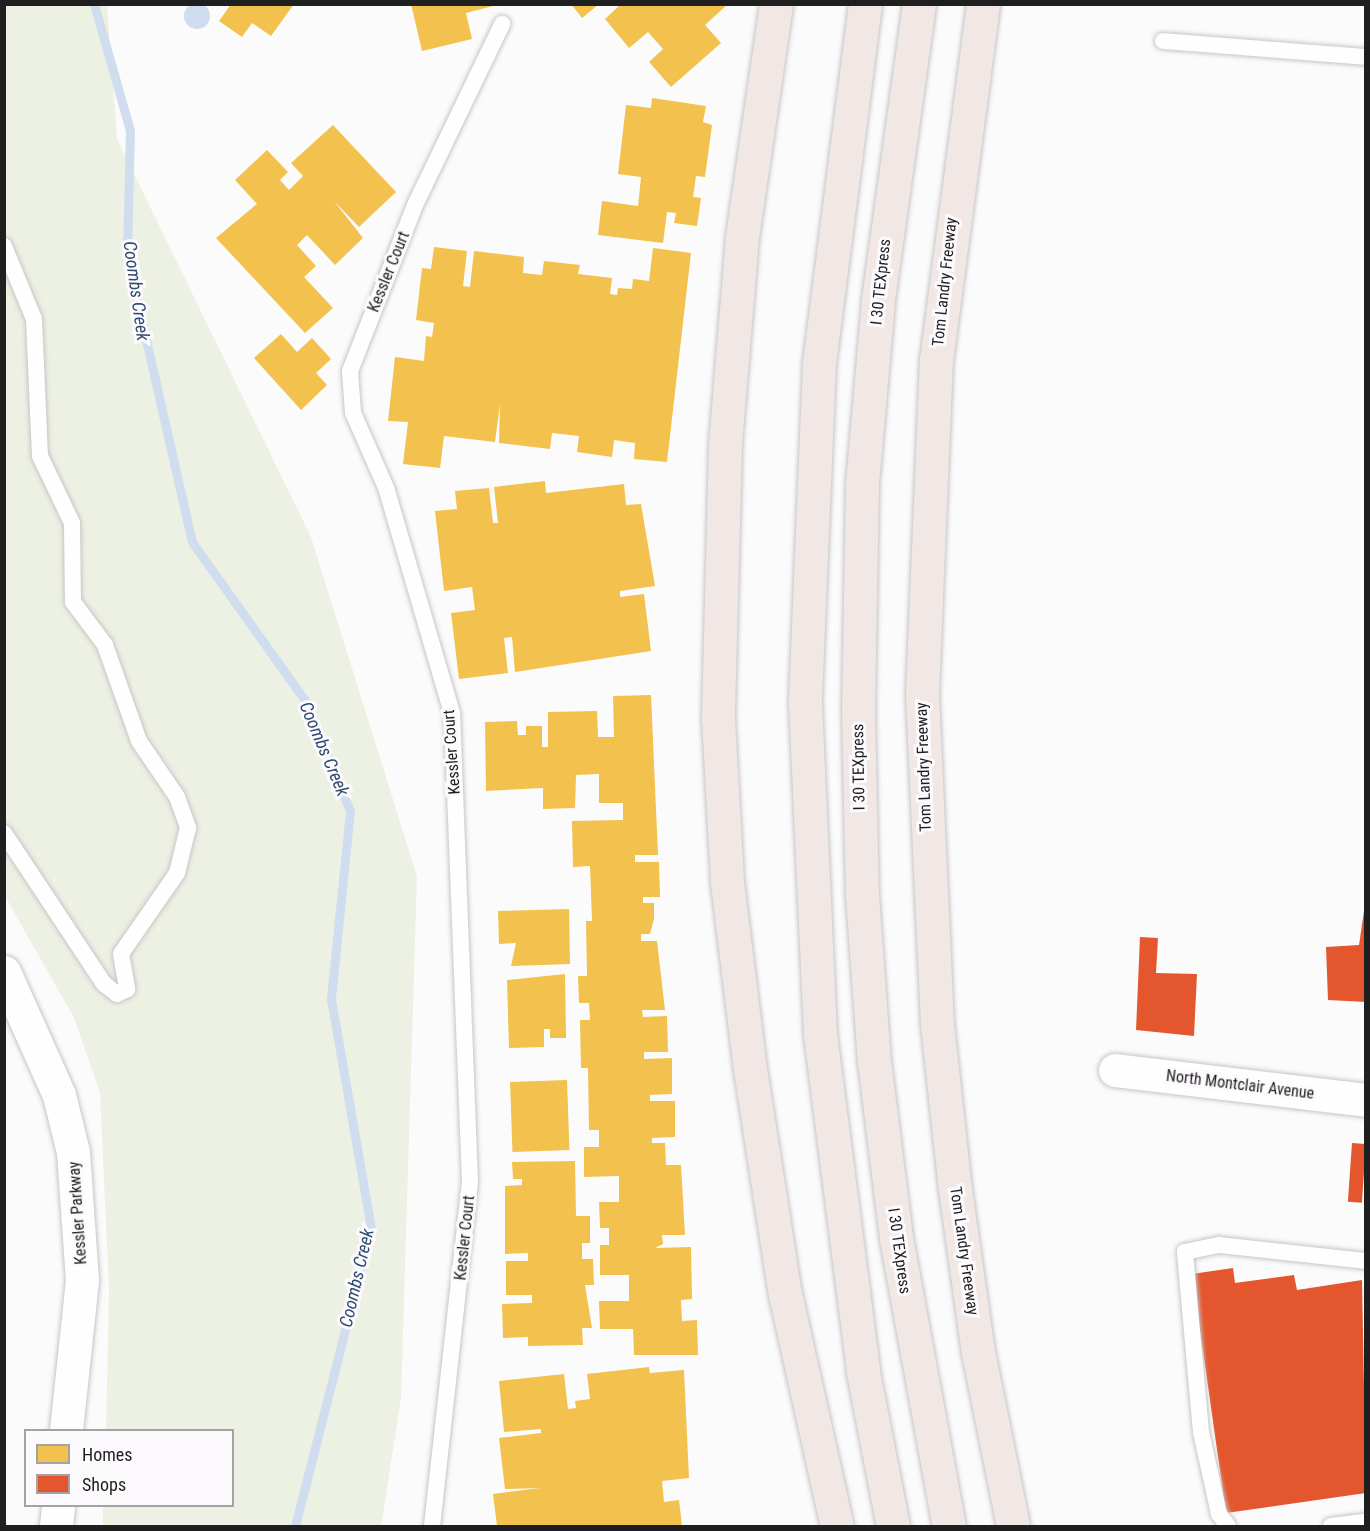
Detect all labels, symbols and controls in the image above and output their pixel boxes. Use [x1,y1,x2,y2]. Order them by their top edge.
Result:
street label: Tom Landry Freeway [929,217,961,347]
street label: Kessler Court [364,229,414,315]
street label: I 30 TEXpress [867,238,895,326]
water label: Coombs Creek [118,240,154,342]
water label: Coombs Creek [294,699,354,799]
street label: Tom Landry Freeway [912,702,936,832]
street label: Kessler Court [439,709,465,795]
street label: I 30 TEXpress [849,723,869,811]
street label: North Montclair Avenue [1165,1066,1315,1104]
street label: Kessler Parkway [65,1161,91,1265]
street label: Tom Landry Freeway [945,1186,983,1316]
street label: Kessler Court [451,1195,479,1281]
street label: I 30 TEXpress [883,1207,915,1295]
water label: Coombs Creek [335,1227,379,1329]
legend [24,1429,234,1507]
text: Homes [82,1444,132,1465]
text: Shops [82,1474,126,1495]

